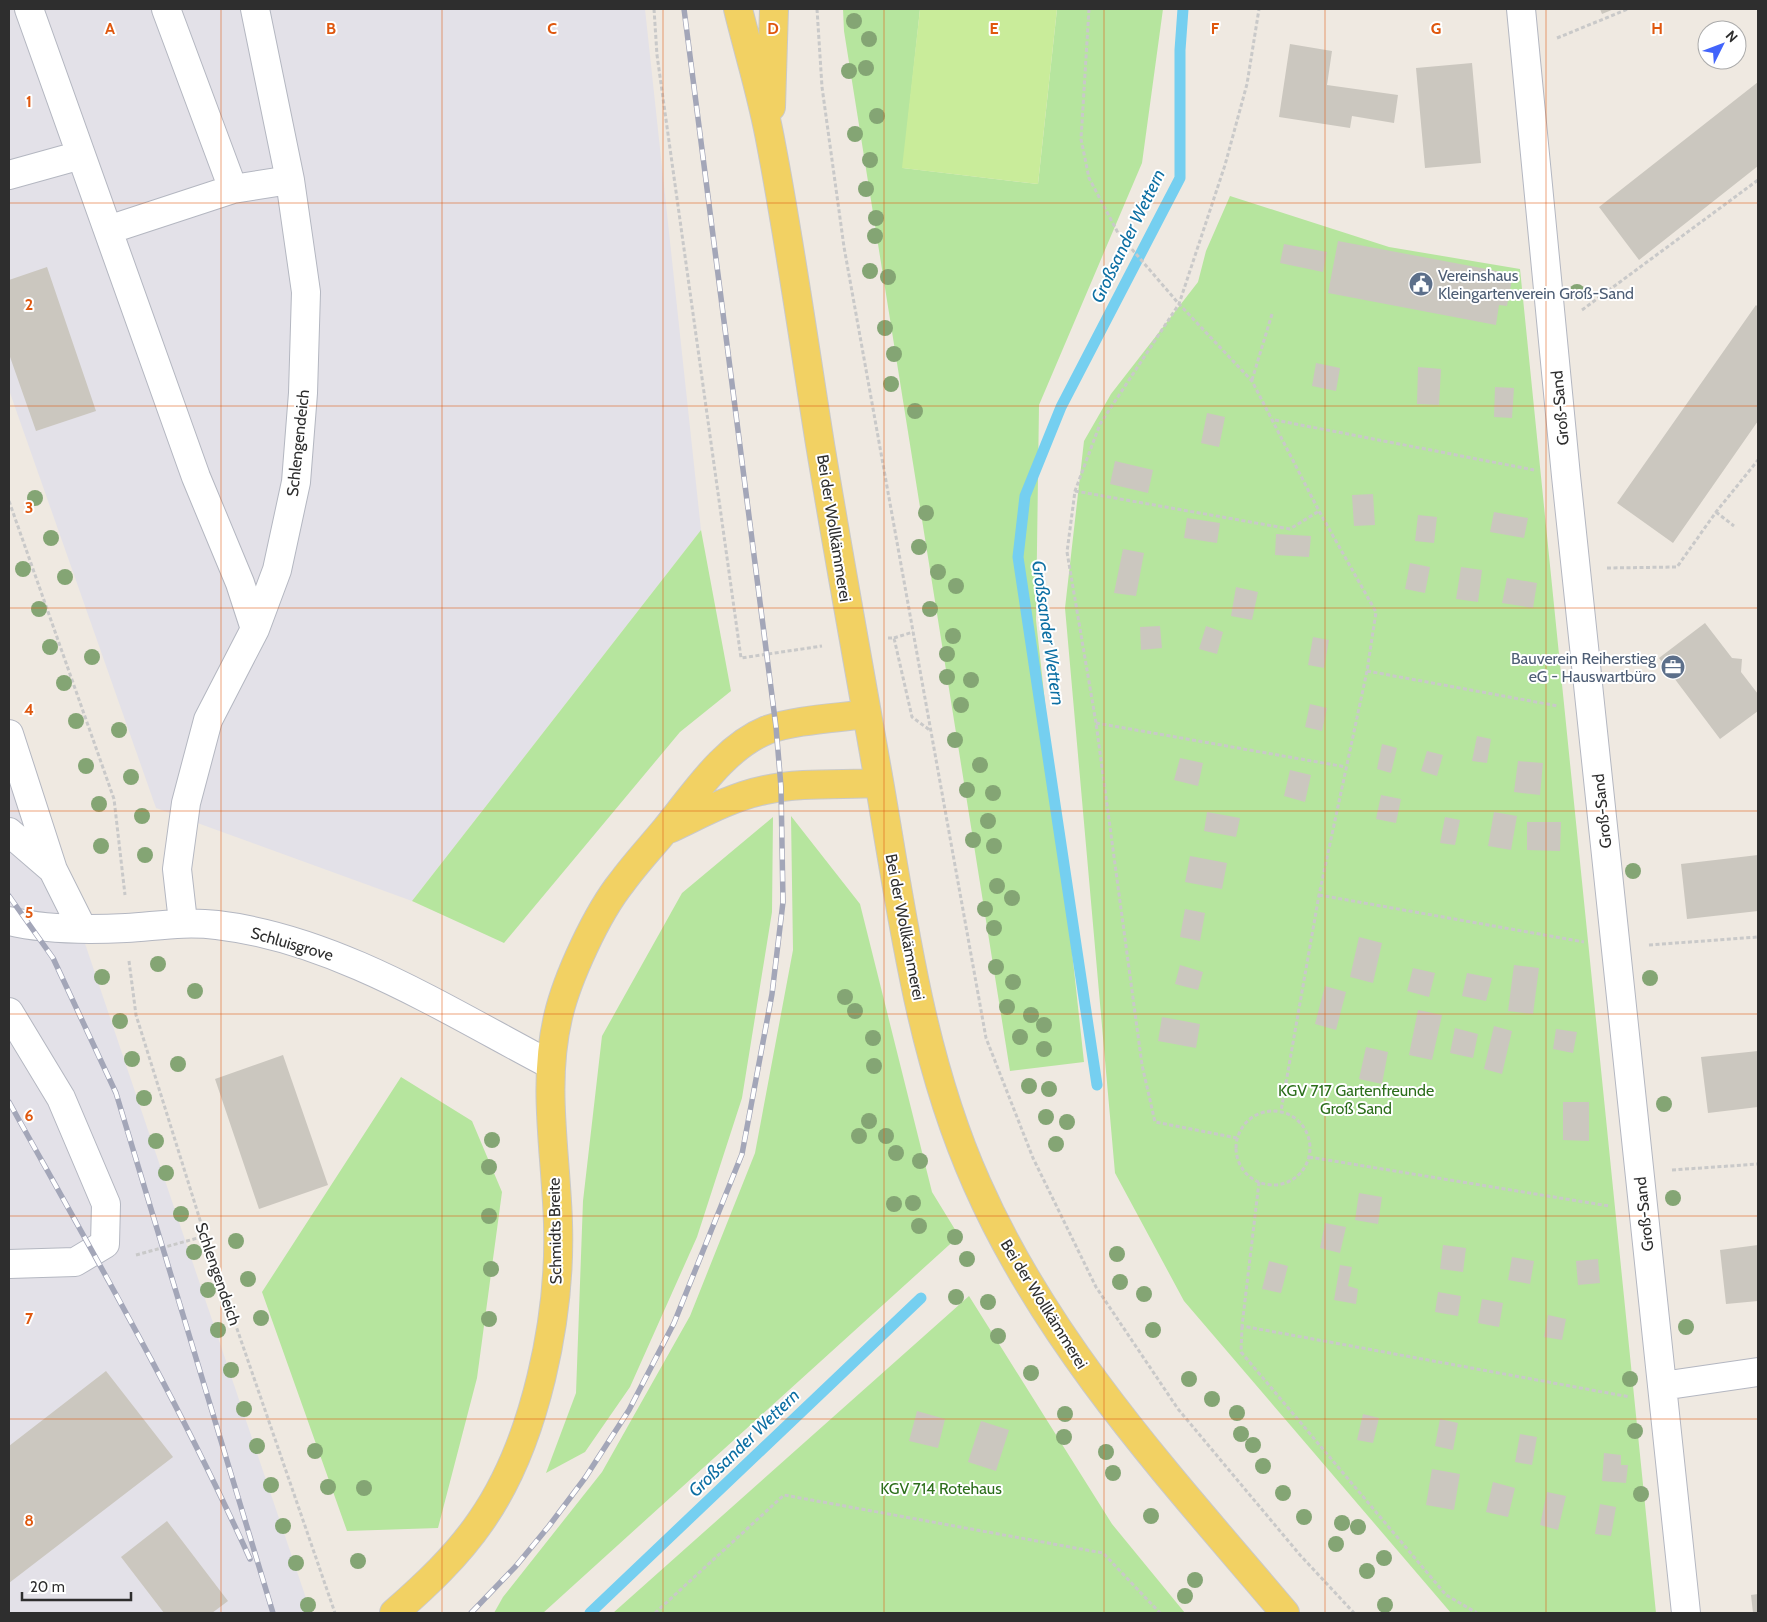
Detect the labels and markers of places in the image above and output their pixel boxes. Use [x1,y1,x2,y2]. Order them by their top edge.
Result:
place label: Vereinshaus Kleingartenverein Groß-Sand [1438,266,1634,303]
public building icon: Vereinshaus Kleingartenverein Groß-Sand [1408,271,1434,297]
place label: Bauverein Reiherstieg eG - Hauswartbüro [1511,649,1657,686]
office icon: Bauverein Reiherstieg eG - Hauswartbüro [1660,654,1686,680]

